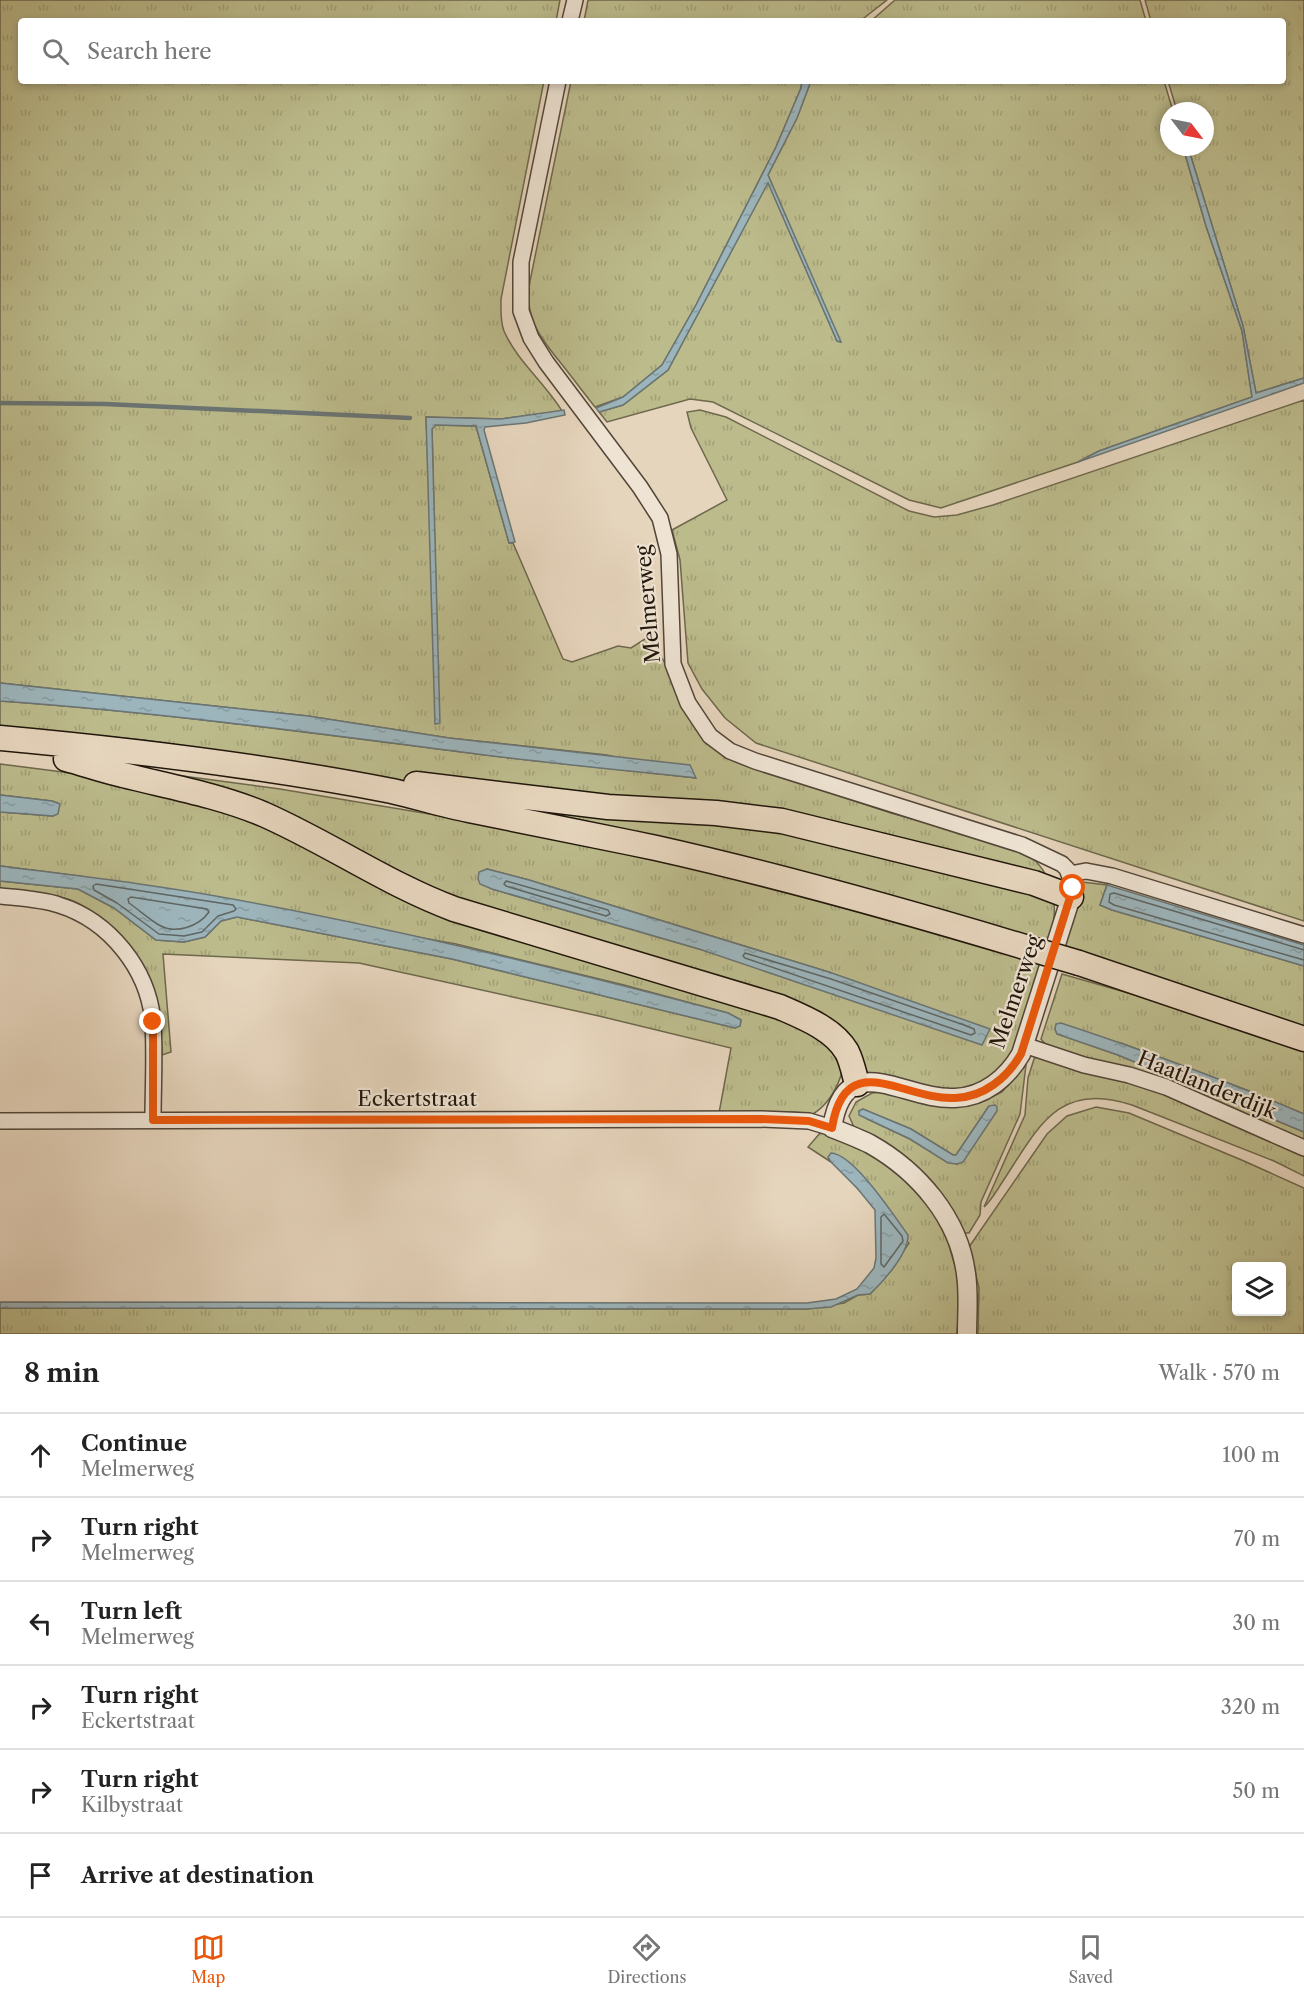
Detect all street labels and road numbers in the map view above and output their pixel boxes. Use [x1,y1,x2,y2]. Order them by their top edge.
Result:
street label: Melmerweg [630,543,665,664]
street label: Melmerweg [984,931,1047,1052]
street label: Haatlanderdijk [1134,1045,1281,1124]
street label: Eckertstraat [357,1086,477,1111]

